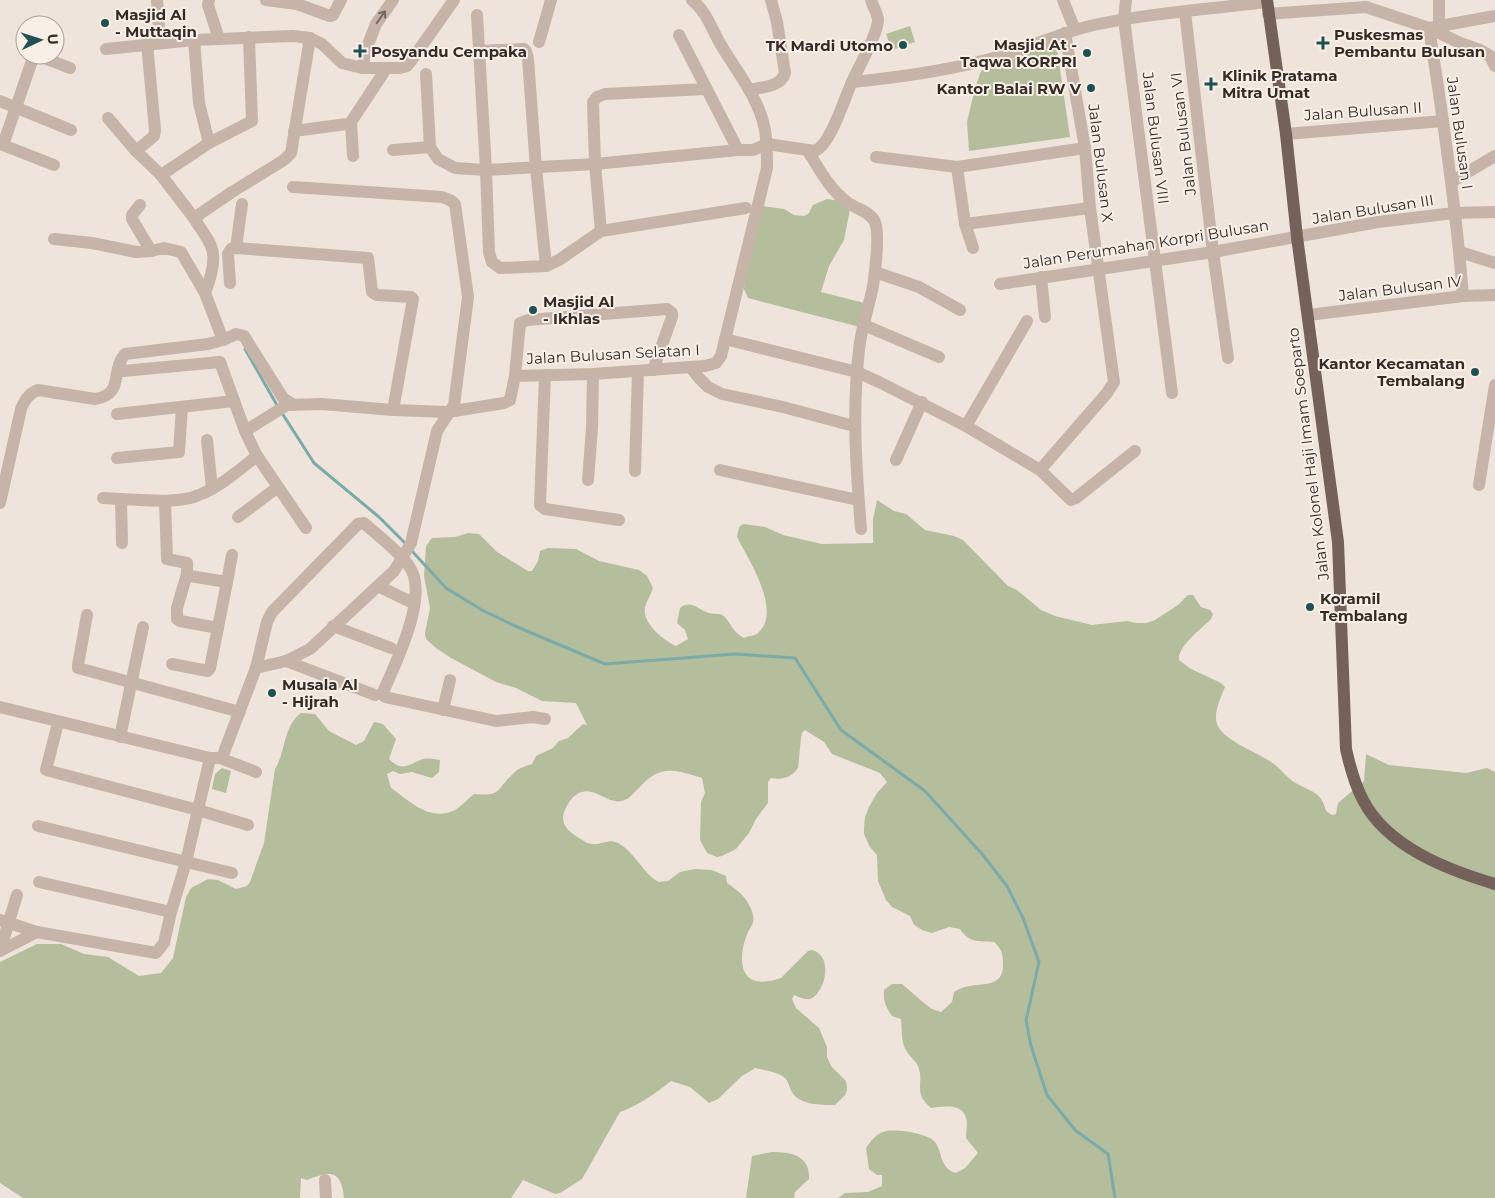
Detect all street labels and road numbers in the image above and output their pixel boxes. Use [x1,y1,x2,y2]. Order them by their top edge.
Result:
street label: Jalan Bulusan VIII [1138,70,1174,205]
street label: Jalan Bulusan VI [1166,71,1200,198]
street label: Jalan Bulusan I [1443,74,1477,191]
street label: Jalan Bulusan II [1302,97,1423,125]
street label: Jalan Bulusan X [1084,102,1118,223]
street label: Jalan Bulusan III [1310,190,1435,228]
street label: Jalan Perumahan Korpri Bulusan [1021,215,1270,273]
street label: Jalan Bulusan IV [1336,271,1463,305]
street label: Jalan Kolonel Haji Imam Soeparto [1283,327,1333,582]
street label: Jalan Bulusan Selatan I [525,340,700,368]

